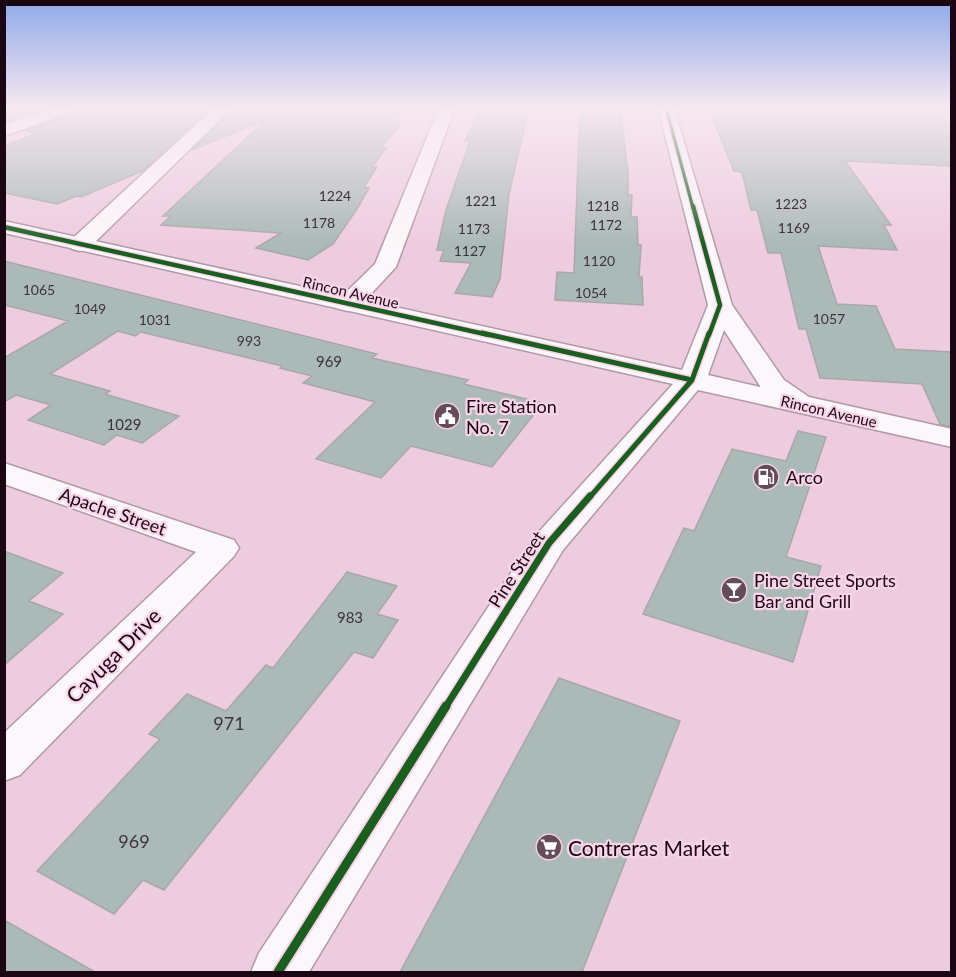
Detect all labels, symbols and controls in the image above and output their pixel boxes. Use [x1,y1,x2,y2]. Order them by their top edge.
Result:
house number: 1224 [319,187,351,204]
house number: 1221 [465,192,497,209]
house number: 1223 [775,195,807,212]
house number: 1218 [587,197,619,214]
house number: 1178 [303,214,335,231]
house number: 1172 [590,216,622,233]
house number: 1169 [778,219,810,236]
house number: 1173 [458,220,490,237]
house number: 1127 [454,242,486,259]
house number: 1120 [583,252,615,269]
street label: Rincon Avenue [301,272,401,312]
house number: 1065 [23,281,55,298]
house number: 1054 [575,284,607,301]
house number: 1049 [74,300,106,317]
house number: 1057 [813,310,845,327]
house number: 1031 [139,311,171,328]
house number: 993 [237,332,261,349]
house number: 969 [316,352,342,370]
street label: Rincon Avenue [779,391,879,431]
place label: Fire Station No. 7 [466,395,557,438]
public building icon: Fire Station No. 7 [432,401,462,431]
house number: 1029 [107,415,141,433]
fuel station icon: Arco [751,462,781,492]
place label: Arco [786,466,823,488]
street label: Apache Street [57,482,170,540]
street label: Pine Street [483,526,549,611]
place label: Pine Street Sports Bar and Grill [754,569,896,612]
bar icon: Pine Street Sports Bar and Grill [719,575,749,605]
street label: Cayuga Drive [60,602,166,708]
house number: 983 [337,608,363,626]
house number: 971 [213,712,245,734]
house number: 969 [118,830,150,852]
supermarket icon: Contreras Market [534,832,564,862]
place label: Contreras Market [568,835,730,860]

